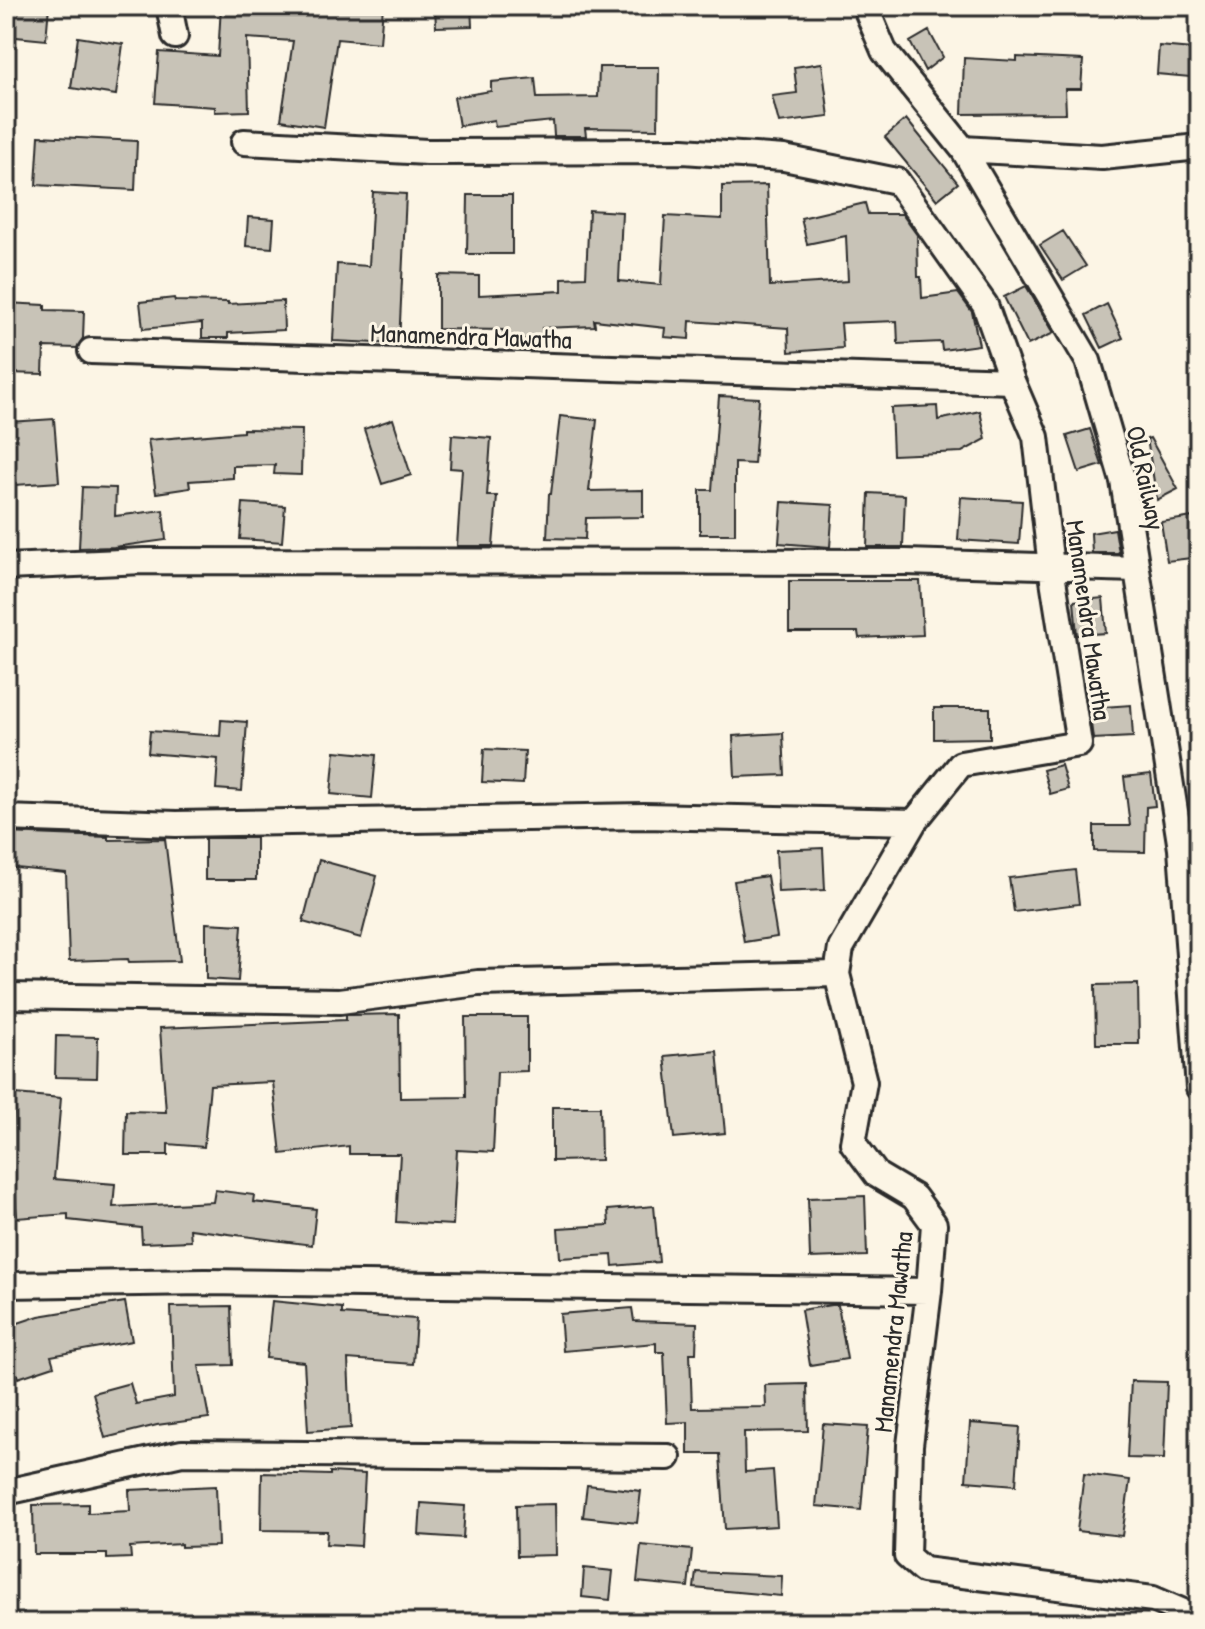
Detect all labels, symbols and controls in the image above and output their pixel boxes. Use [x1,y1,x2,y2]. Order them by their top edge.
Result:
street label: Manamendra Mawatha [370,314,572,357]
street label: Old Railway [1118,423,1175,533]
street label: Manamendra Mawatha [1058,518,1121,722]
street label: Manamendra Mawatha [865,1230,920,1434]

